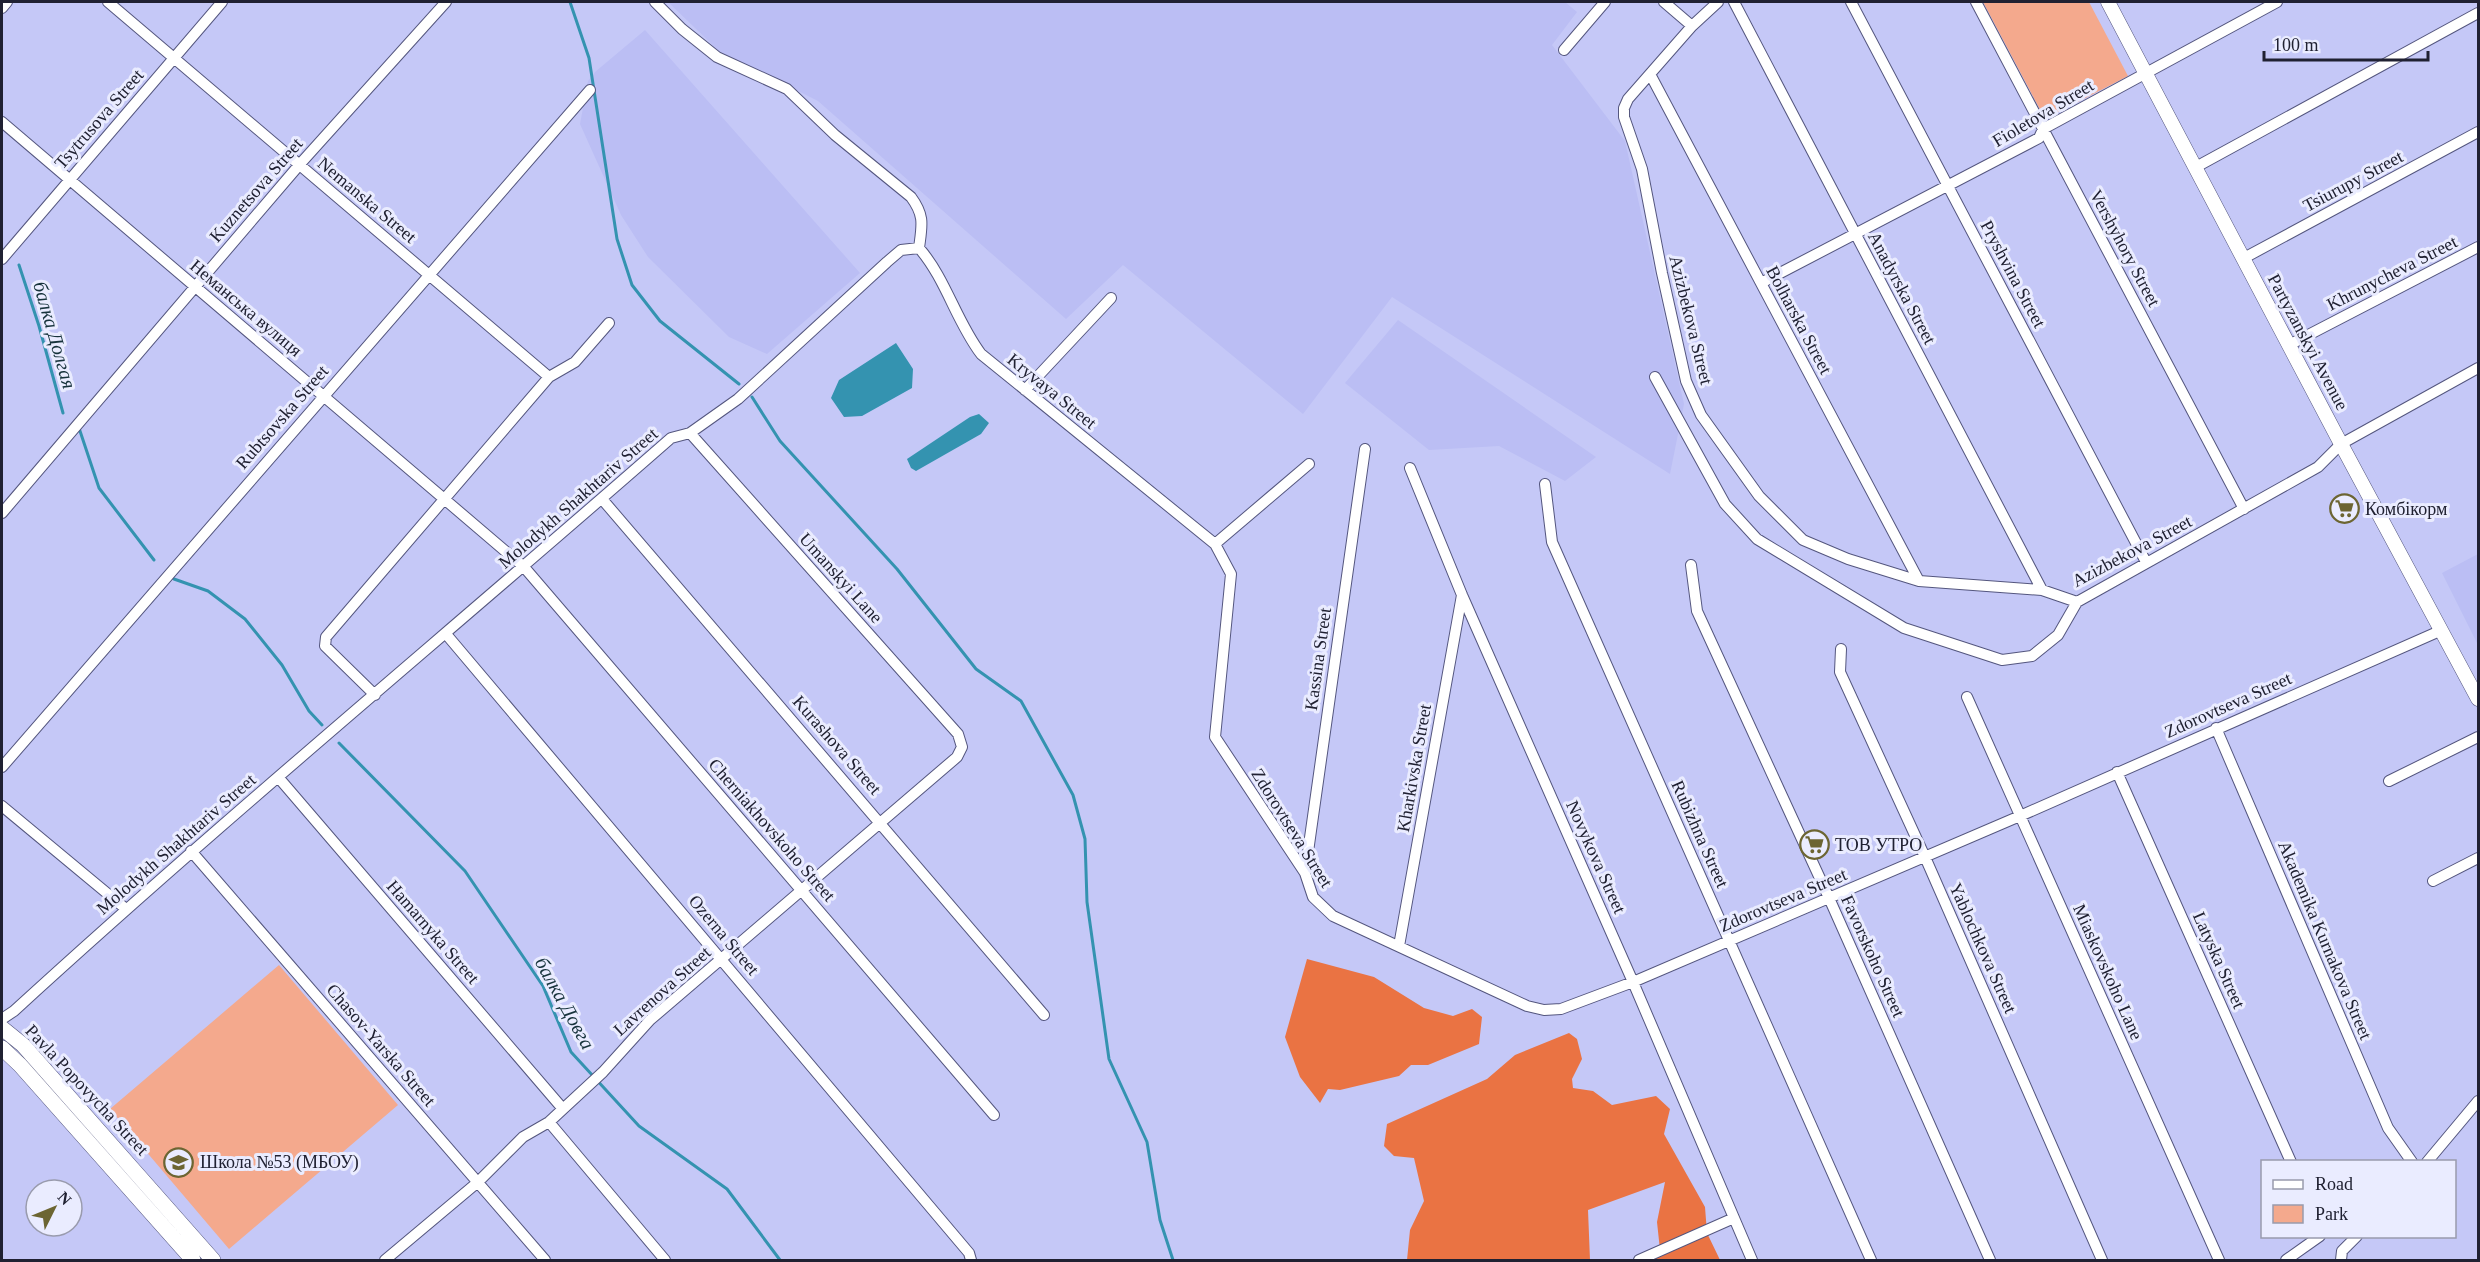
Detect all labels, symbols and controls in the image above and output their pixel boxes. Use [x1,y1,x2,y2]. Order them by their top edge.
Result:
scale bar [2264,24,2428,62]
text: 100 m [2273,35,2319,55]
street label: Tsytrusova Street [50,65,148,173]
street label: Fioletova Street [1989,75,2097,151]
street label: Kuznetsova Street [205,134,307,246]
street label: Tsiurupy Street [2300,146,2406,216]
street label: Nemanska Street [314,153,420,247]
street label: Vershyhory Street [2086,186,2164,310]
street label: Pryshvina Street [1976,217,2050,331]
street label: Anadyrska Street [1864,228,1940,348]
street label: Khrunycheva Street [2324,232,2460,314]
street label: Azizbekova Street [1665,253,1717,387]
street label: Неманська вулиця [186,255,306,361]
street label: Bolharska Street [1762,263,1836,377]
street label: Partyzanskyi Avenue [2264,271,2352,413]
water label: балка Долгая [28,279,81,392]
street label: Kryvaya Street [1004,349,1100,433]
street label: Rubtsovska Street [232,361,332,473]
street label: Molodykh Shakhtariv Street [494,424,662,572]
supermarket icon: Комбікорм [2328,493,2360,525]
place label: Комбікорм [2365,499,2447,519]
street label: Azizbekova Street [2069,511,2195,591]
street label: Umanskyi Lane [795,529,887,627]
street label: Kassina Street [1301,606,1335,712]
street label: Zdorovtseva Street [2162,668,2294,742]
street label: Kurashova Street [789,691,885,799]
street label: Kharkivska Street [1393,703,1435,833]
street label: Cherniakhovskoho Street [705,755,839,905]
street label: Zdorovtseva Street [1247,765,1337,891]
street label: Molodykh Shakhtariv Street [92,770,260,918]
street label: Rubizhna Street [1667,777,1733,891]
street label: Novykova Street [1562,797,1630,917]
supermarket icon: ТОВ УТРО [1798,829,1830,861]
place label: ТОВ УТРО [1835,835,1922,855]
street label: Akademika Kurnakova Street [2274,838,2376,1042]
street label: Zdorovtseva Street [1716,864,1850,936]
street label: Hamarnyka Street [383,876,483,988]
street label: Yablochkova Street [1945,880,2021,1016]
street label: Ozerna Street [685,891,763,979]
street label: Favorskoho Street [1837,892,1909,1020]
street label: Miaskovskoho Lane [2069,901,2147,1043]
street label: Latyska Street [2189,909,2249,1011]
street label: Lavrenova Street [609,942,715,1040]
water label: балка Довга [530,953,599,1053]
street label: Chasov-Yarska Street [322,980,440,1110]
street label: Pavla Popovycha Street [21,1021,153,1159]
school or university icon: Школа №53 (МБОУ) [163,1146,195,1178]
place label: Школа №53 (МБОУ) [200,1152,359,1173]
legend [2261,1160,2456,1238]
text: Road [2315,1174,2353,1194]
north arrow [24,1178,84,1238]
text: N [54,1188,75,1208]
text: Park [2315,1204,2348,1224]

